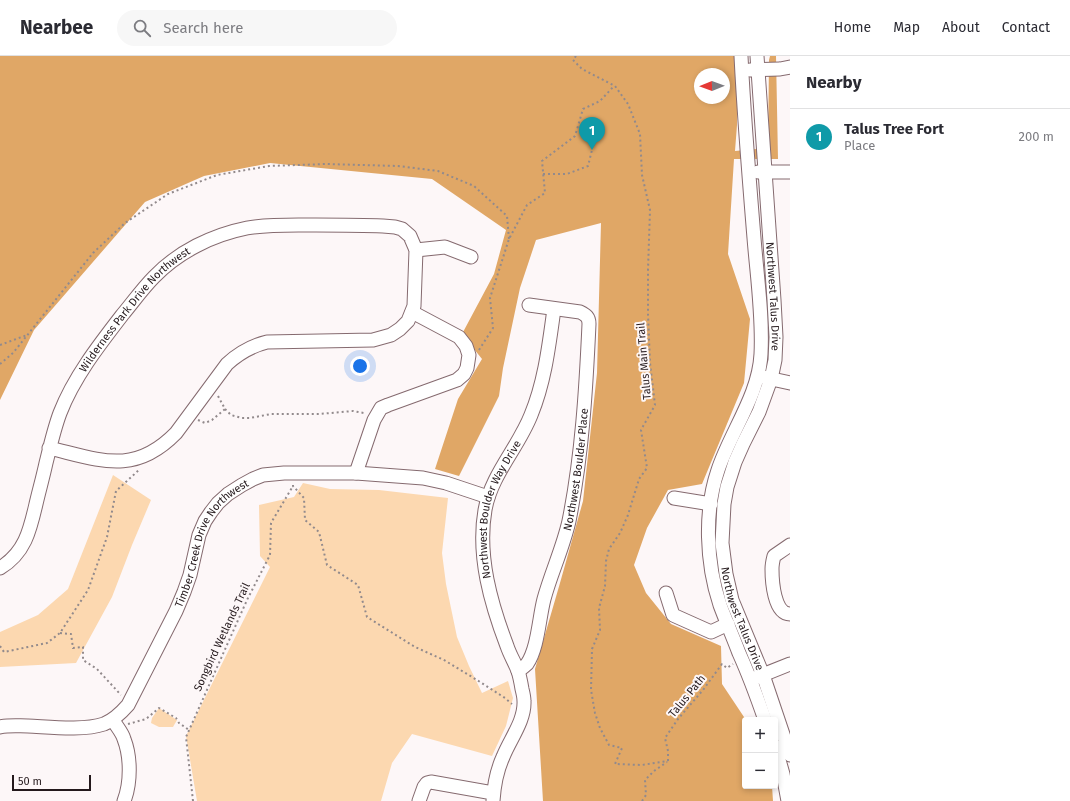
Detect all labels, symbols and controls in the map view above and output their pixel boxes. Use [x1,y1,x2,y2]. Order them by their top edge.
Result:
search box [117,10,397,46]
text: Nearbee [20,16,93,39]
icon: search [131,17,153,39]
text: Search here [163,19,243,37]
text: Home [834,19,871,36]
text: Map [893,19,920,36]
text: About [942,19,980,36]
text: Contact [1002,19,1050,36]
north arrow [694,68,730,104]
text: Nearby [806,72,861,93]
pin: 1 [579,117,605,150]
text: Talus Tree Fort [844,120,944,138]
text: 1 [816,129,822,144]
text: 200 m [1018,129,1054,144]
text: Place [844,138,875,153]
street label: Northwest Talus Drive [763,242,783,351]
street label: Wilderness Park Drive Northwest [76,244,192,374]
street label: Talus Main Trail [634,322,654,400]
your location [350,356,370,376]
street label: Northwest Boulder Place [560,408,590,532]
street label: Northwest Boulder Way Drive [476,438,523,580]
street label: Timber Creek Drive Northwest [172,476,251,609]
street label: Northwest Talus Drive [719,566,767,672]
street label: Songbird Wetlands Trail [191,581,253,693]
street label: Talus Path [666,672,708,720]
map controls [742,717,778,789]
button: + [742,717,778,753]
button: − [742,753,778,789]
scale bar [12,773,91,792]
text: 50 m [18,775,42,788]

